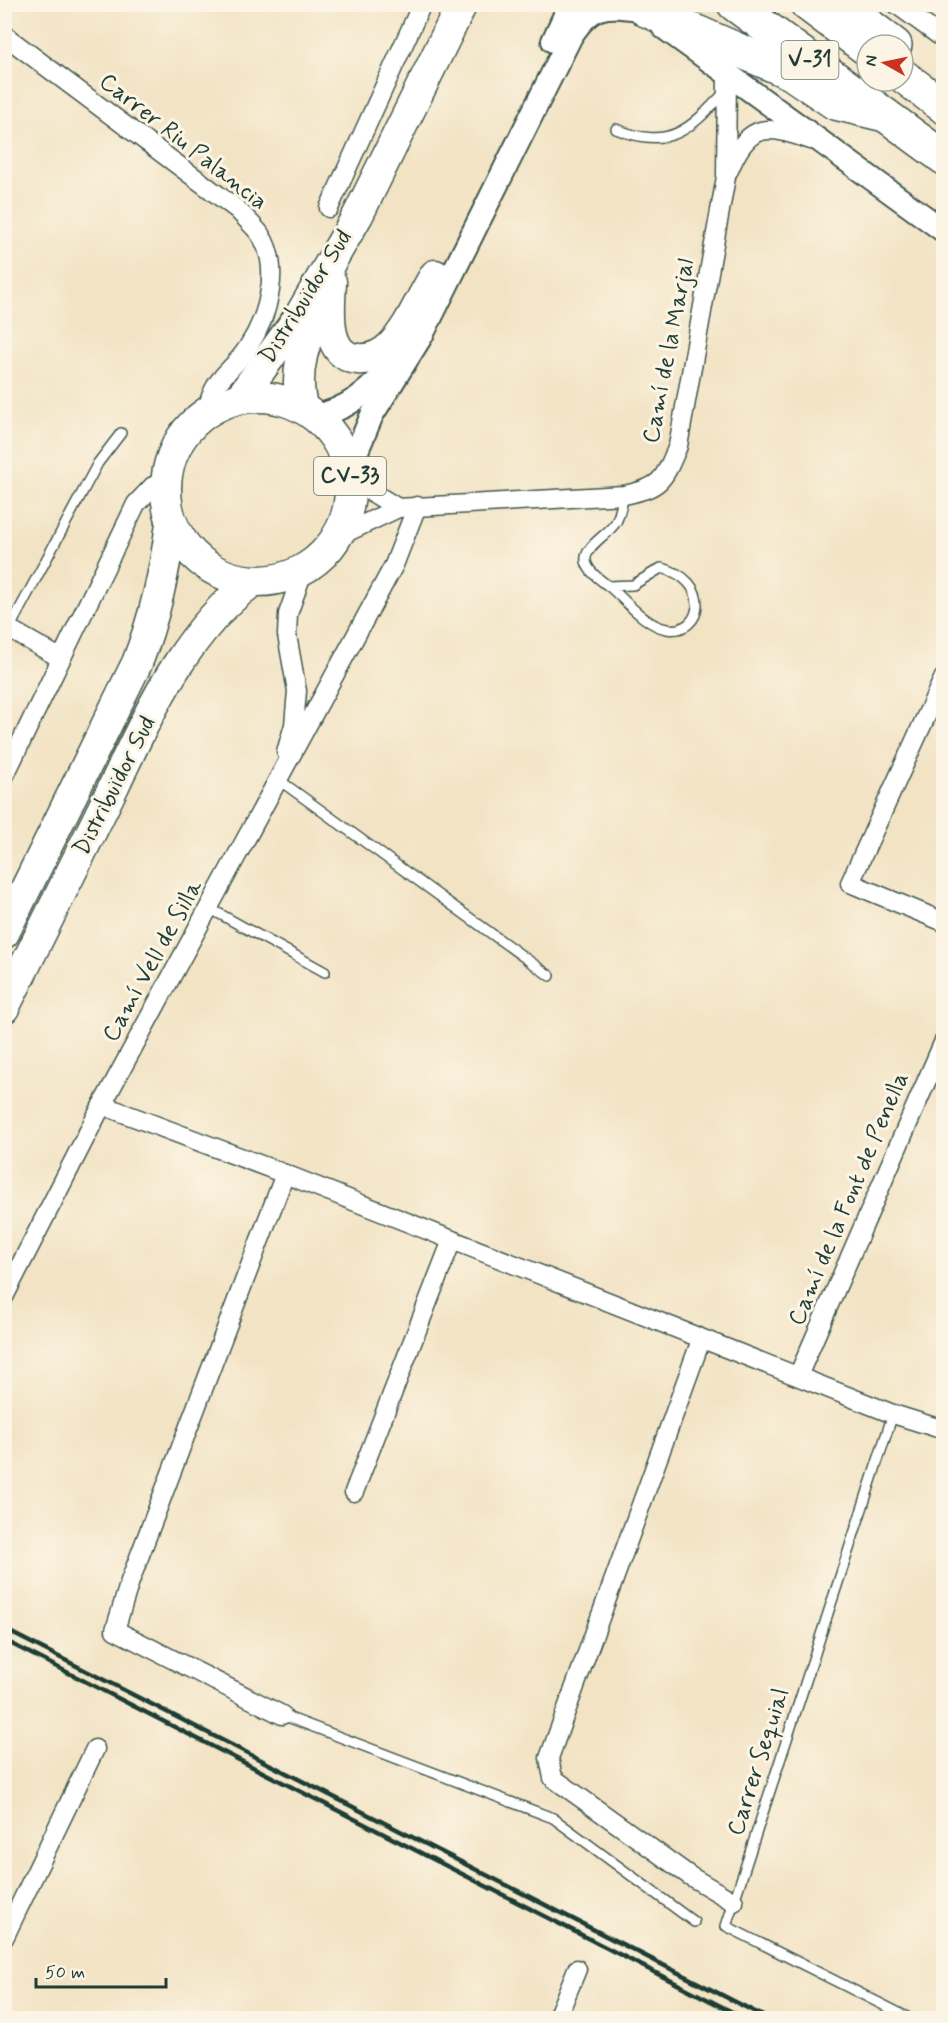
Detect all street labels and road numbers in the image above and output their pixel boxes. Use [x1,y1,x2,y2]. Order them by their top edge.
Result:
road number: V-31 [782,41,838,79]
street label: Carrer Riu Palancia [92,67,274,217]
street label: Distribuïdor Sud [252,224,360,370]
street label: Camí de la Marjal [636,256,702,446]
road number: CV-33 [314,457,386,495]
street label: Distribuïdor Sud [66,711,164,861]
street label: Camí Vell de Silla [96,874,211,1048]
street label: Camí de la Font de Penella [781,1067,917,1331]
street label: Carrer Sequial [721,1684,797,1840]

